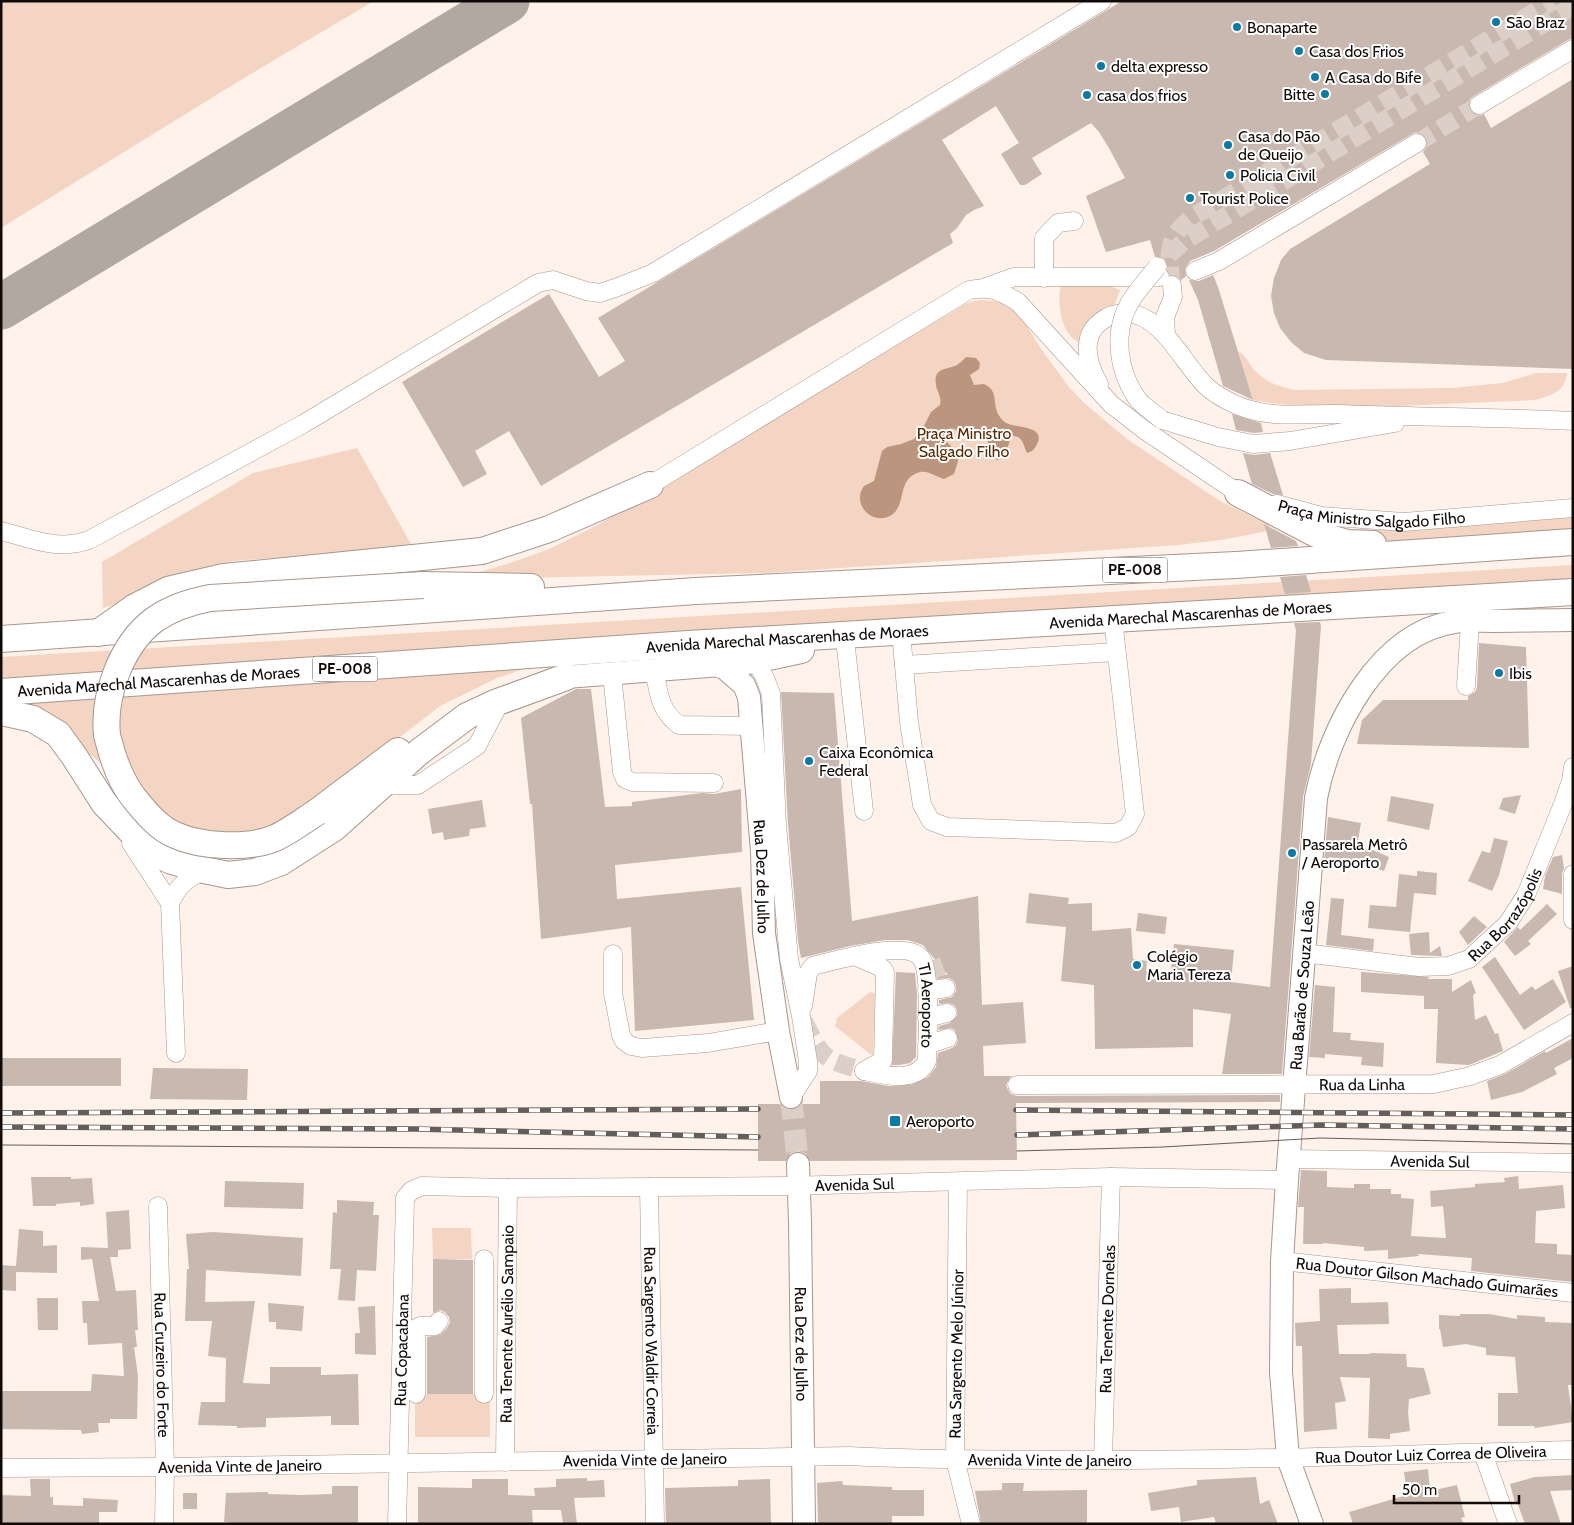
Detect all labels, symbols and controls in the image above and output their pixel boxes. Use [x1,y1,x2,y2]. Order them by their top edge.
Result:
place label: São Braz [1506,13,1566,32]
marker: São Braz [1490,16,1502,28]
place label: Bonaparte [1247,18,1317,37]
marker: Bonaparte [1231,21,1243,33]
place label: Casa dos Frios [1309,42,1404,61]
marker: Casa dos Frios [1293,45,1305,57]
place label: delta expresso [1111,57,1208,76]
marker: delta expresso [1095,60,1107,72]
place label: A Casa do Bife [1325,68,1421,87]
marker: A Casa do Bife [1309,71,1321,83]
place label: Bitte [1283,85,1315,104]
place label: casa dos frios [1097,86,1187,105]
marker: Bitte [1319,88,1331,100]
marker: casa dos frios [1081,89,1093,101]
place label: Casa do Pão de Queijo [1238,127,1320,164]
marker: Casa do Pão de Queijo [1222,139,1234,151]
place label: Policia Civil [1240,166,1316,185]
marker: Policia Civil [1224,169,1236,181]
place label: Tourist Police [1200,189,1289,208]
marker: Tourist Police [1184,192,1196,204]
park label: Praça Ministro Salgado Filho [917,424,1011,461]
street label: Praça Ministro Salgado Filho [1276,496,1466,532]
road number: PE-008 [1102,558,1168,582]
street label: Avenida Marechal Mascarenhas de Moraes [1049,597,1333,633]
street label: Avenida Marechal Mascarenhas de Moraes [645,621,929,657]
road number: PE-008 [312,656,378,682]
street label: Avenida Marechal Mascarenhas de Moraes [17,662,301,701]
place label: Ibis [1509,664,1532,683]
marker: Ibis [1493,667,1505,679]
place label: Caixa Econômica Federal [819,743,934,780]
marker: Caixa Econômica Federal [803,755,815,767]
street label: Rua Dez de Julho [749,819,773,934]
place label: Passarela Metrô / Aeroporto [1301,835,1408,872]
marker: Passarela Metrô / Aeroporto [1286,847,1298,859]
street label: Rua Borrazópolis [1464,865,1546,965]
street label: Rua Barão de Souza Leão [1286,900,1318,1071]
place label: Colégio Maria Tereza [1147,947,1231,984]
marker: Colégio Maria Tereza [1131,959,1143,971]
street label: TI Aeroporto [914,961,937,1049]
street label: Rua da Linha [1319,1075,1405,1094]
place label: Aeroporto [906,1112,975,1131]
marker: Aeroporto [888,1114,902,1128]
street label: Avenida Sul [1390,1151,1470,1172]
street label: Avenida Sul [815,1174,895,1195]
street label: Rua Tenente Aurélio Sampaio [496,1225,518,1423]
street label: Rua Tenente Dornelas [1096,1244,1119,1394]
street label: Rua Sargento Waldir Correia [640,1247,662,1436]
street label: Rua Doutor Gilson Machado Guimarães [1295,1254,1560,1301]
street label: Rua Sargento Melo Júnior [946,1268,967,1439]
street label: Rua Dez de Julho [791,1287,811,1401]
street label: Rua Cruzeiro do Forte [150,1292,173,1438]
street label: Rua Copacabana [391,1293,413,1406]
street label: Rua Doutor Luiz Correa de Oliveira [1315,1442,1547,1467]
street label: Avenida Vinte de Janeiro [563,1449,727,1471]
street label: Avenida Vinte de Janeiro [968,1450,1132,1470]
street label: Avenida Vinte de Janeiro [158,1455,322,1477]
scale bar [1394,1472,1519,1504]
text: 50 m [1402,1481,1437,1499]

